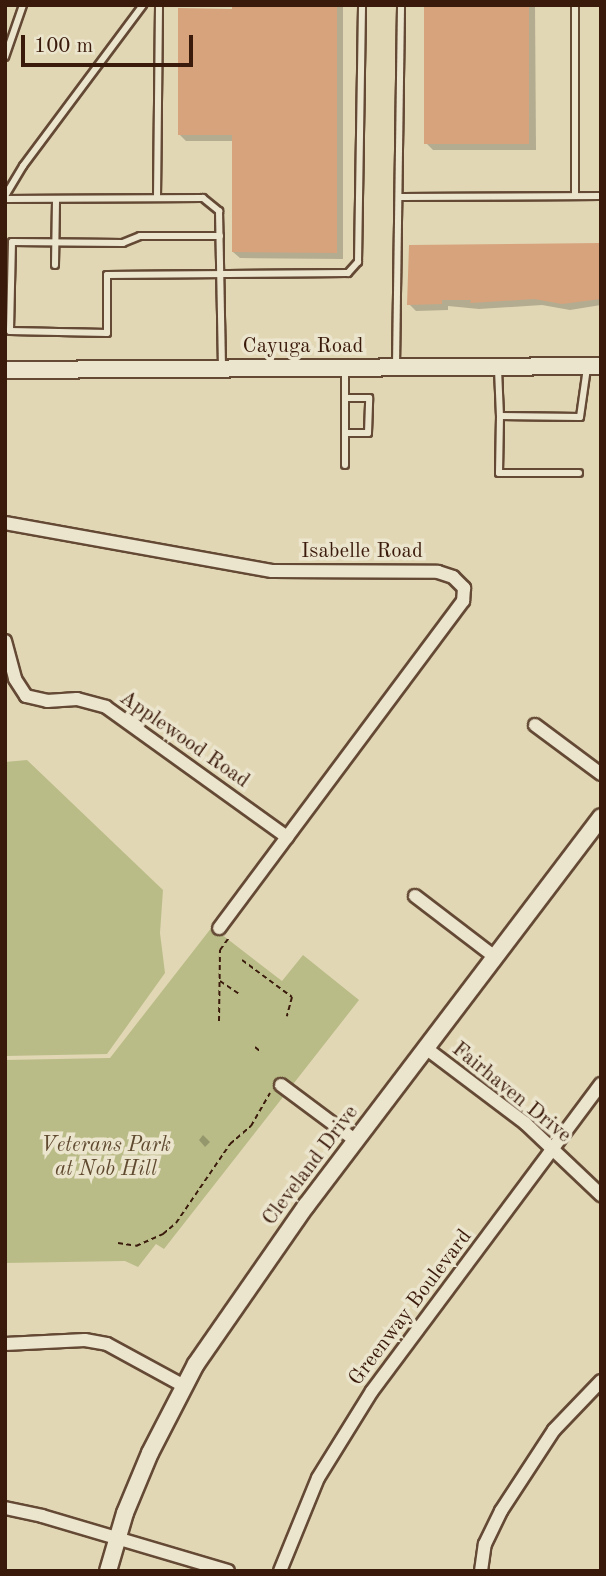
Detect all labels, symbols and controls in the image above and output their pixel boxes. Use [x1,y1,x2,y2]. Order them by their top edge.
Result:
scale bar [24,21,196,65]
text: 100 m [34,36,93,57]
street label: Cayuga Road [243,334,363,360]
street label: Isabelle Road [301,539,423,565]
street label: Applewood Road [114,686,254,794]
street label: Fairhaven Drive [446,1037,576,1149]
street label: Cleveland Drive [258,1101,364,1231]
park label: Veterans Park at Nob Hill [41,1133,171,1183]
street label: Greenway Boulevard [344,1225,478,1391]

